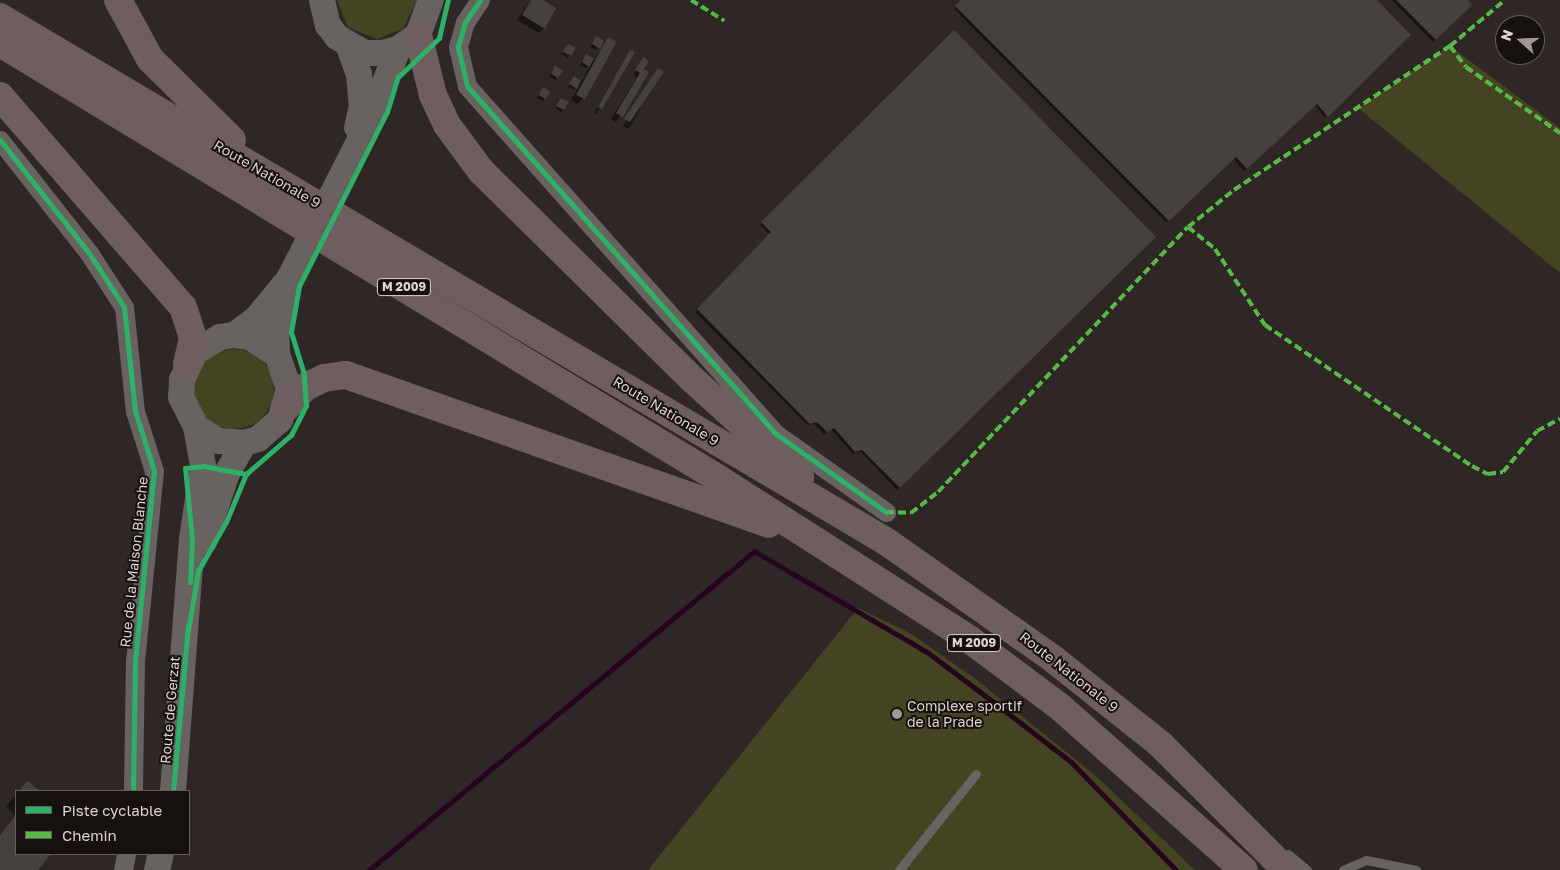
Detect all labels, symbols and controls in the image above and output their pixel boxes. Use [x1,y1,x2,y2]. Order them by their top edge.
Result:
north arrow [1495,15,1545,65]
text: N [1497,27,1516,43]
street label: Route Nationale 9 [211,137,323,211]
road number: M 2009 [376,278,432,296]
street label: Route Nationale 9 [610,373,722,449]
street label: Rue de la Maison Blanche [117,476,151,648]
street label: Route Nationale 9 [1016,628,1122,716]
road number: M 2009 [946,634,1002,652]
street label: Route de Gerzat [157,656,183,764]
place label: Complexe sportif de la Prade [907,698,1022,730]
marker: Complexe sportif de la Prade [891,708,903,720]
legend [15,790,190,855]
text: Piste cyclable [62,801,162,819]
text: Chemin [62,826,117,844]

